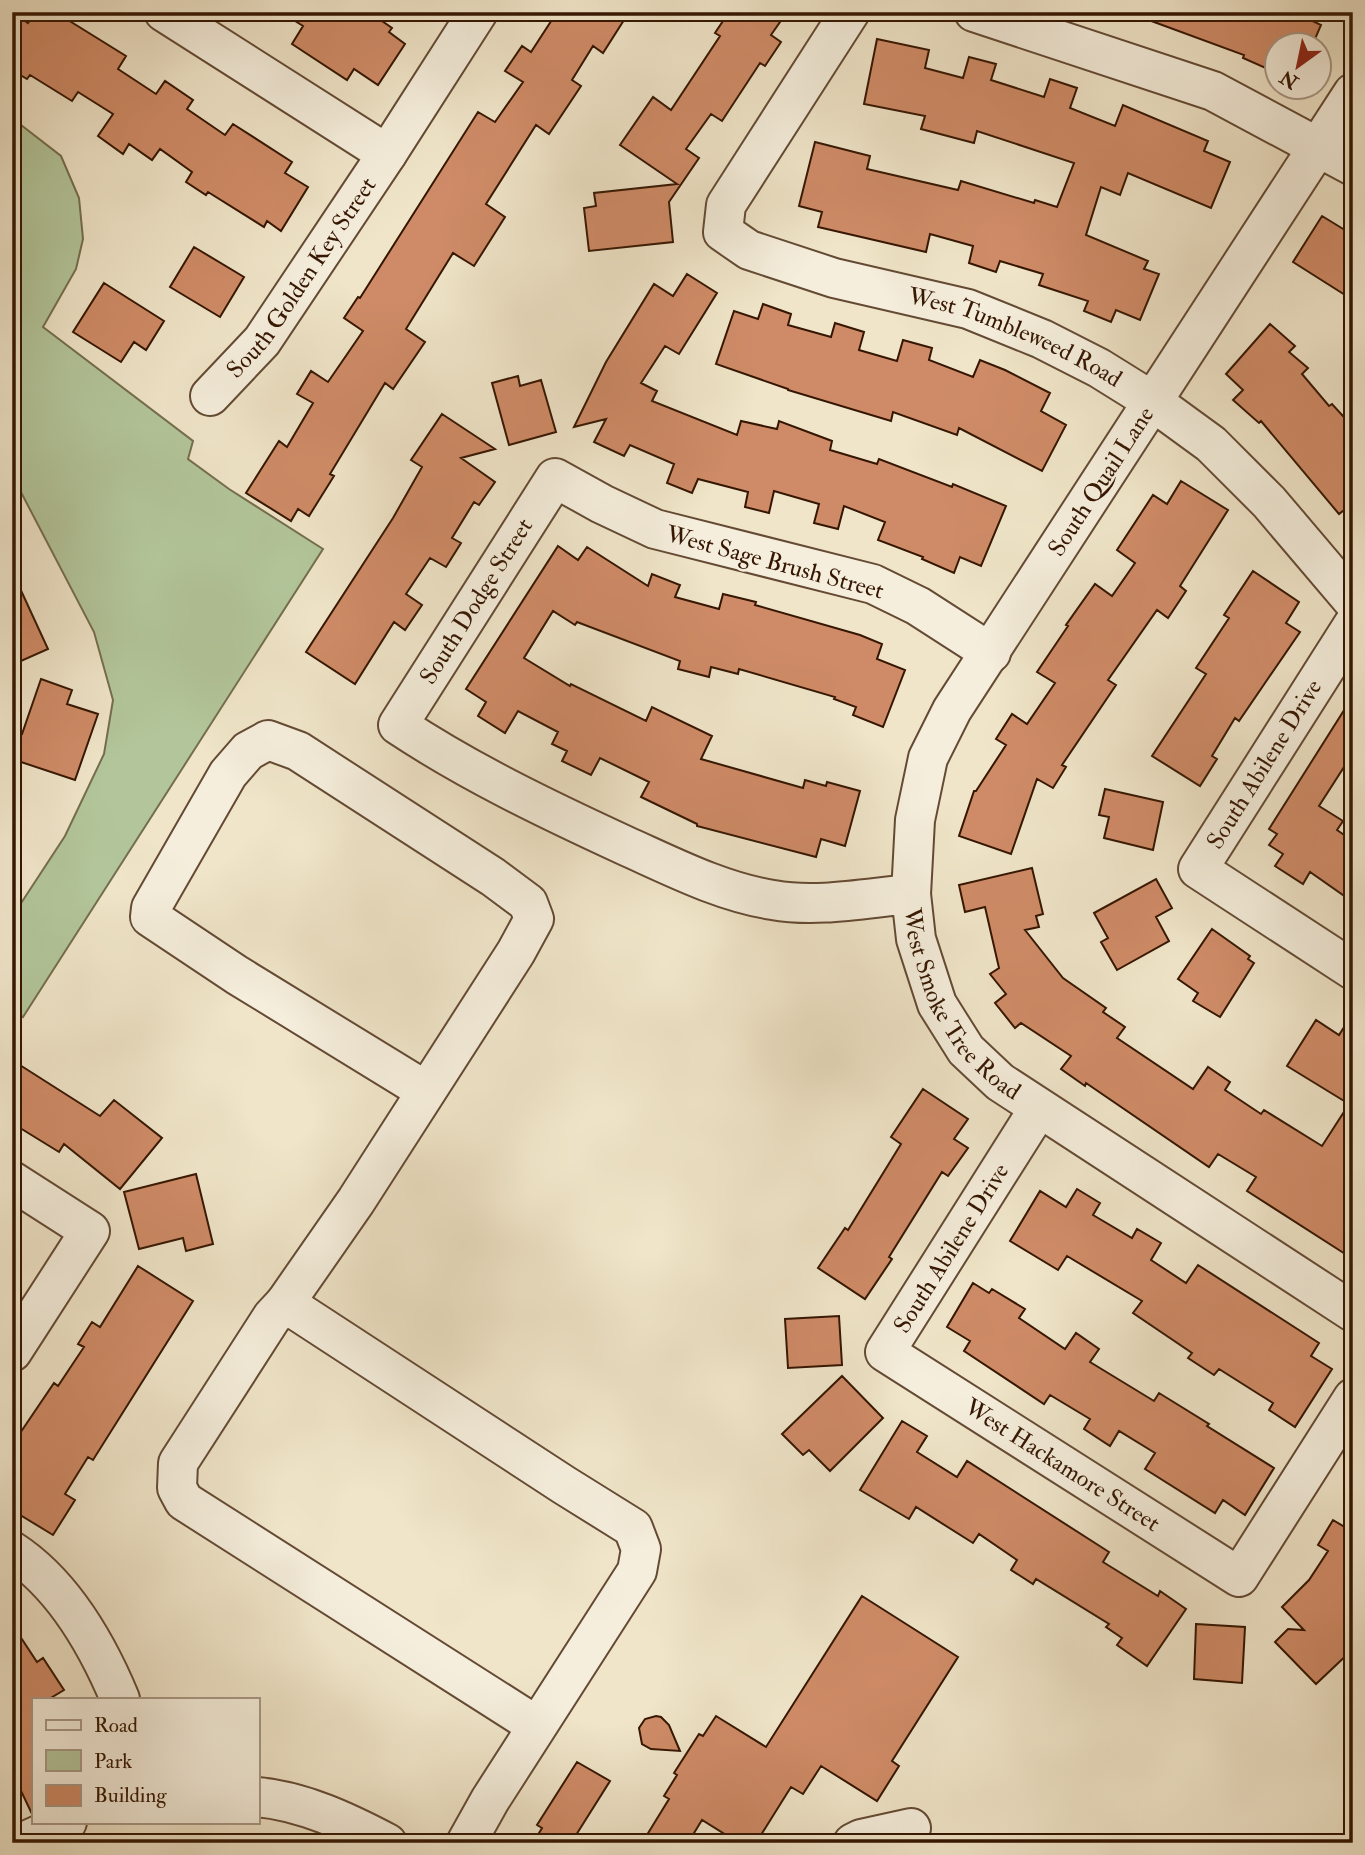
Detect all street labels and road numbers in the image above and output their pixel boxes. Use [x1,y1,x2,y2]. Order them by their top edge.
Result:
street label: South Golden Key Street [220,171,383,385]
street label: West Tumbleweed Road [904,280,1128,395]
street label: South Quail Lane [1041,401,1161,562]
street label: South Dodge Street [413,512,540,690]
street label: West Sage Brush Street [662,518,887,607]
street label: South Abilene Drive [1200,674,1329,855]
street label: West Smoke Tree Road [897,905,1027,1107]
street label: South Abilene Drive [887,1158,1016,1339]
street label: West Hackamore Street [958,1391,1166,1539]

